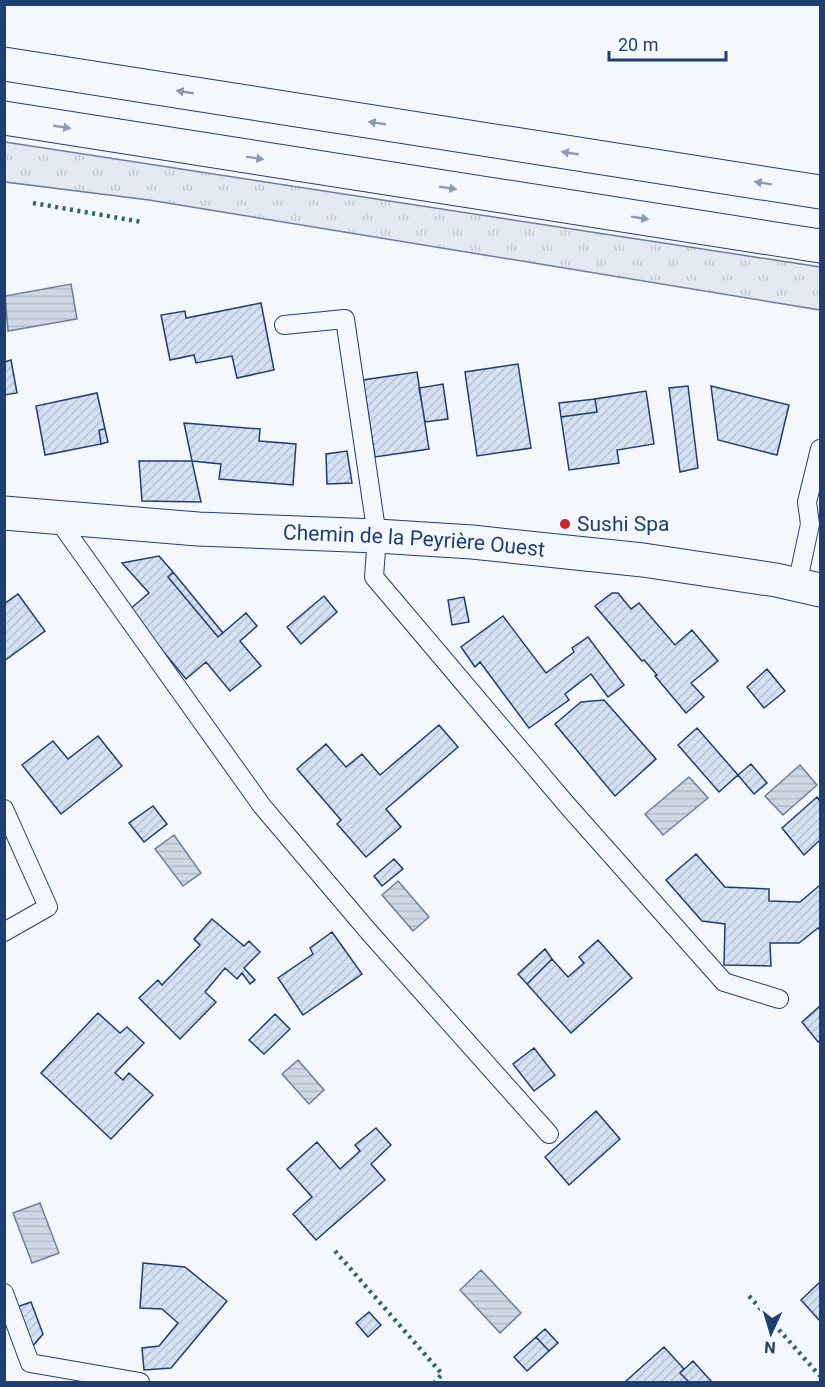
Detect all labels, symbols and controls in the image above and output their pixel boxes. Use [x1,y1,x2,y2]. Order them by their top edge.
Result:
scale bar [609,24,726,62]
text: 20 m [618,34,658,55]
one-way arrow [175,88,194,97]
one-way arrow [368,118,387,127]
one-way arrow [53,123,72,132]
one-way arrow [560,148,579,157]
one-way arrow [246,153,265,162]
one-way arrow [753,179,772,188]
one-way arrow [438,183,457,192]
one-way arrow [631,213,650,222]
place label: Sushi Spa [577,512,669,536]
marker: Sushi Spa [558,517,572,531]
street label: Chemin de la Peyrière Ouest [283,520,546,562]
north arrow [741,1303,801,1363]
text: N [764,1338,776,1357]

